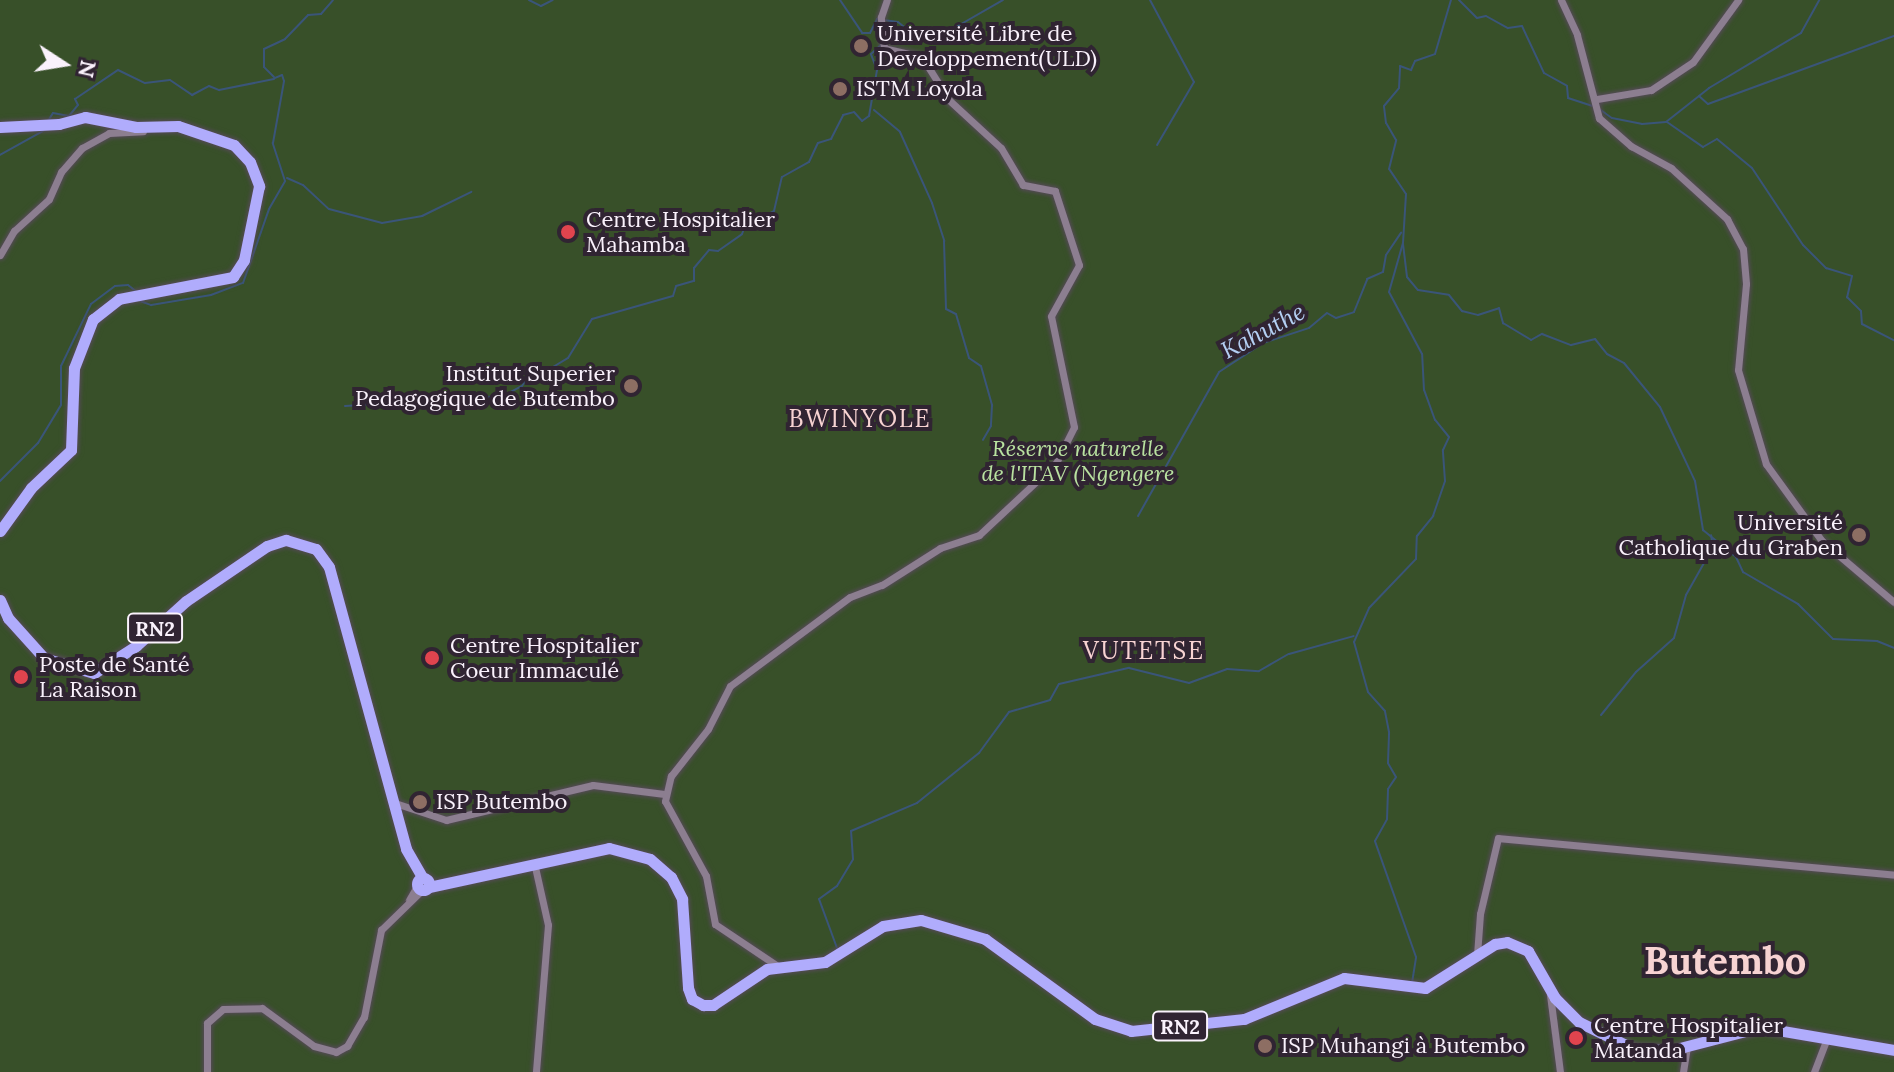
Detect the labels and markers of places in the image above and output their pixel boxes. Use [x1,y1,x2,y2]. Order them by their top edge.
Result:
place label: Université Libre de Developpement(ULD) [877,20,1097,72]
marker: Université Libre de Developpement(ULD) [852,37,870,55]
place label: ISTM Loyola [856,76,983,102]
marker: ISTM Loyola [831,80,849,98]
place label: Centre Hospitalier Mahamba [586,206,775,258]
marker: Centre Hospitalier Mahamba [557,221,579,243]
place label: Institut Superier Pedagogique de Butembo [355,360,615,412]
marker: Institut Superier Pedagogique de Butembo [622,377,640,395]
place label: Université Catholique du Graben [1619,509,1843,560]
marker: Université Catholique du Graben [1850,526,1868,544]
place label: Centre Hospitalier Coeur Immaculé [450,632,639,684]
marker: Centre Hospitalier Coeur Immaculé [421,647,443,669]
place label: Poste de Santé La Raison [39,651,190,702]
marker: Poste de Santé La Raison [10,666,32,688]
place label: ISP Butembo [436,789,567,815]
marker: ISP Butembo [411,793,429,811]
place label: Centre Hospitalier Matanda [1594,1012,1783,1064]
marker: Centre Hospitalier Matanda [1565,1027,1587,1049]
place label: ISP Muhangi à Butembo [1281,1033,1525,1059]
marker: ISP Muhangi à Butembo [1256,1037,1274,1055]

